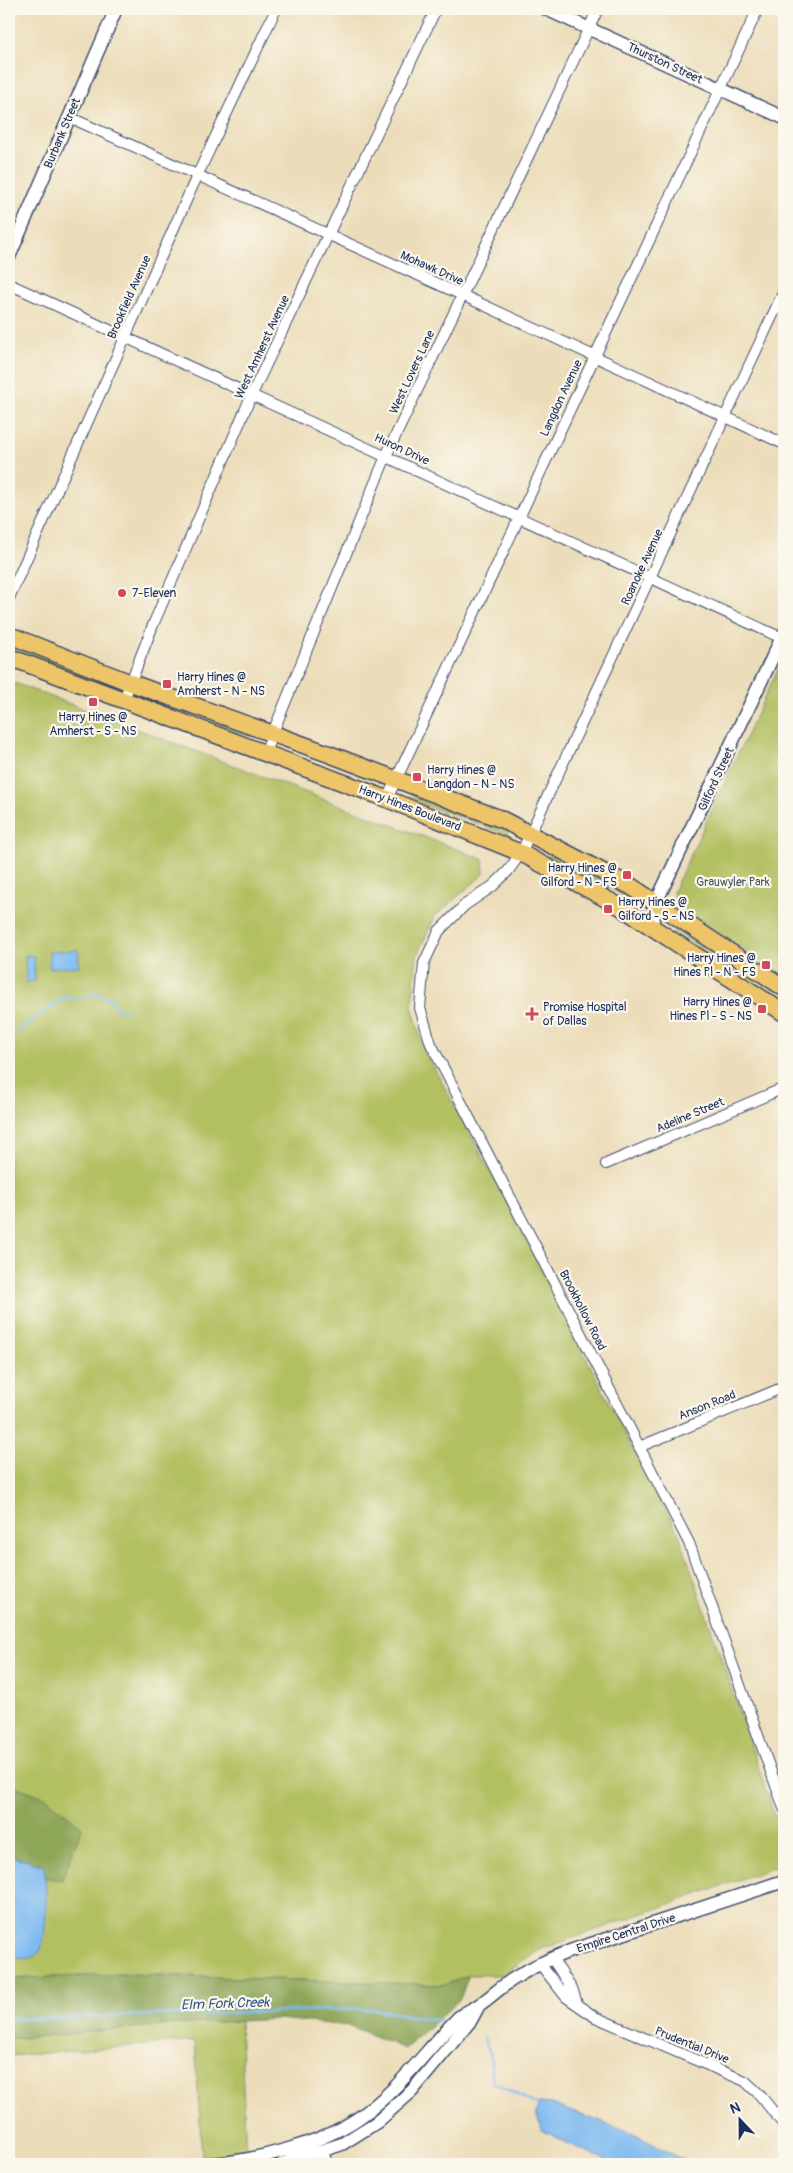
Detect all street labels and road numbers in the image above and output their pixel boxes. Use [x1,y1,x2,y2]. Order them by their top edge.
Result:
street label: Thurston Street [625,40,705,87]
street label: Burbank Street [41,96,84,171]
street label: Mohawk Drive [398,248,466,289]
street label: Brookfield Avenue [104,253,155,341]
street label: West Amherst Avenue [232,293,293,401]
street label: West Lovers Lane [387,328,438,416]
street label: Langdon Avenue [537,357,586,439]
street label: Huron Drive [372,430,432,469]
street label: Roanoke Avenue [618,527,667,608]
street label: Gilford Street [695,745,738,813]
street label: Harry Hines Boulevard [356,782,463,835]
street label: Adeline Street [654,1094,727,1137]
street label: Brookhollow Road [556,1267,609,1353]
street label: Anson Road [676,1387,738,1424]
street label: Empire Central Drive [575,1910,677,1956]
street label: Prudential Drive [653,2024,731,2067]

